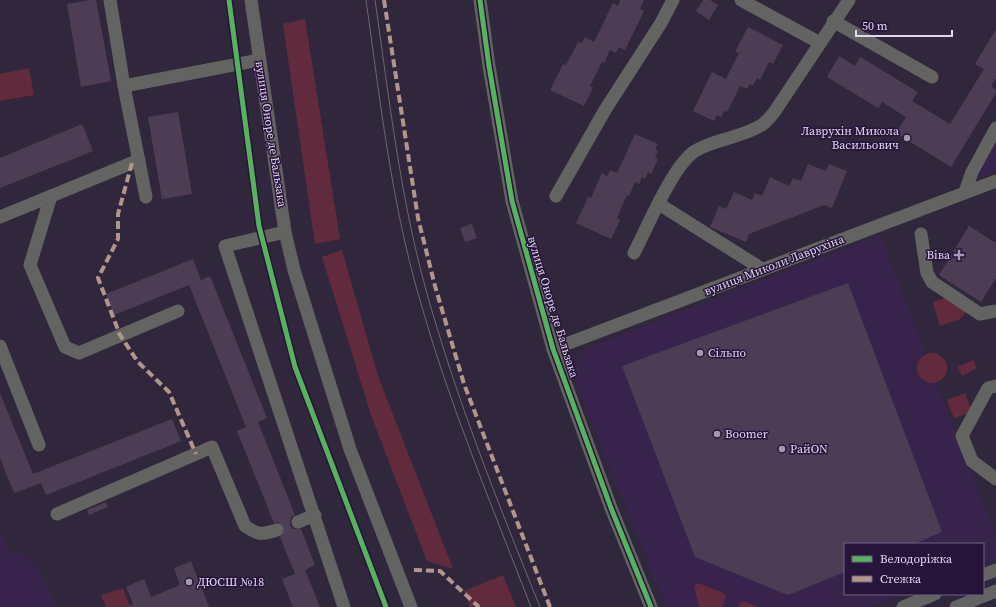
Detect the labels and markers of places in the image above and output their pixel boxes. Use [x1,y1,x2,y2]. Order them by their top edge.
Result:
place label: Лаврухін Микола Васильович [801,123,900,153]
marker: Лаврухін Микола Васильович [902,133,912,143]
place label: Віва [927,247,951,263]
marker: Віва [953,249,965,261]
place label: Сільпо [708,345,747,361]
marker: Сільпо [695,348,705,358]
place label: Boomer [725,426,768,442]
marker: Boomer [712,429,722,439]
place label: РайON [790,441,828,457]
marker: РайON [777,444,787,454]
place label: ДЮСШ №18 [197,574,264,590]
marker: ДЮСШ №18 [184,577,194,587]

